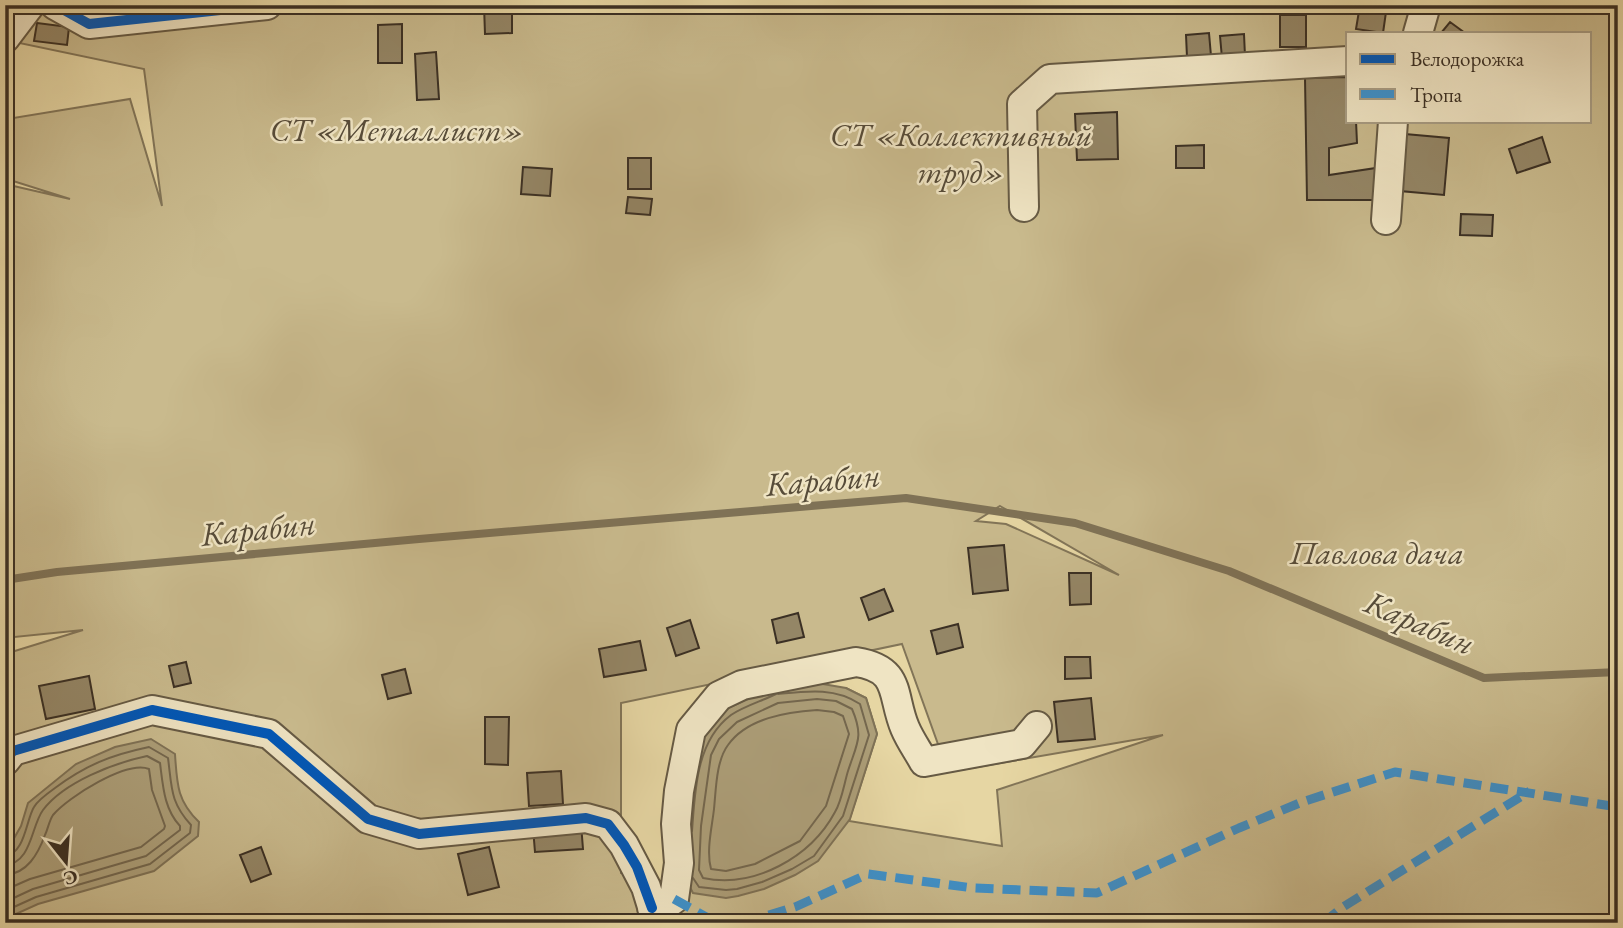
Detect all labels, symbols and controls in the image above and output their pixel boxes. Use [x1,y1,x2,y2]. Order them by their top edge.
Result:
legend [1346,32,1592,122]
text: Велодорожка [1410,45,1525,72]
text: Тропа [1410,81,1463,108]
park label: СТ «Металлист» [270,109,524,151]
park label: СТ «Коллективный труд» [830,114,1092,193]
water label: Карабин [763,453,882,506]
water label: Карабин [197,501,318,556]
park label: Павлова дача [1289,532,1464,574]
water label: Карабин [1357,580,1481,665]
north arrow [32,827,102,897]
text: С [61,864,81,892]

